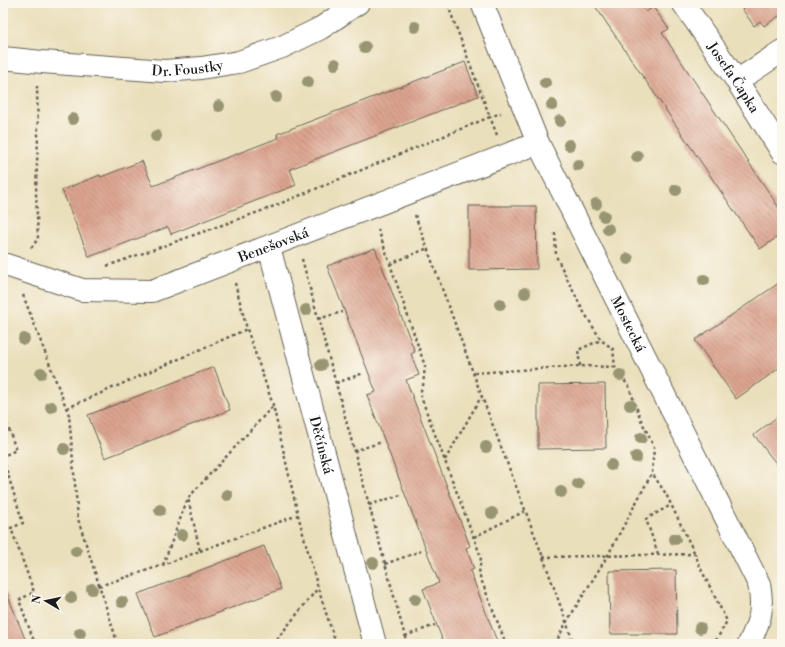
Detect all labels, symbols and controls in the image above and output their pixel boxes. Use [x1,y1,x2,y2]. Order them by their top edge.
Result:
street label: Josefa Čapka [702,38,764,118]
street label: Dr. Foustky [151,57,225,81]
street label: Benešovská [235,223,312,267]
street label: Mostecká [606,293,650,356]
street label: Děčínská [305,414,337,477]
north arrow [26,581,66,621]
text: N [30,594,45,605]

